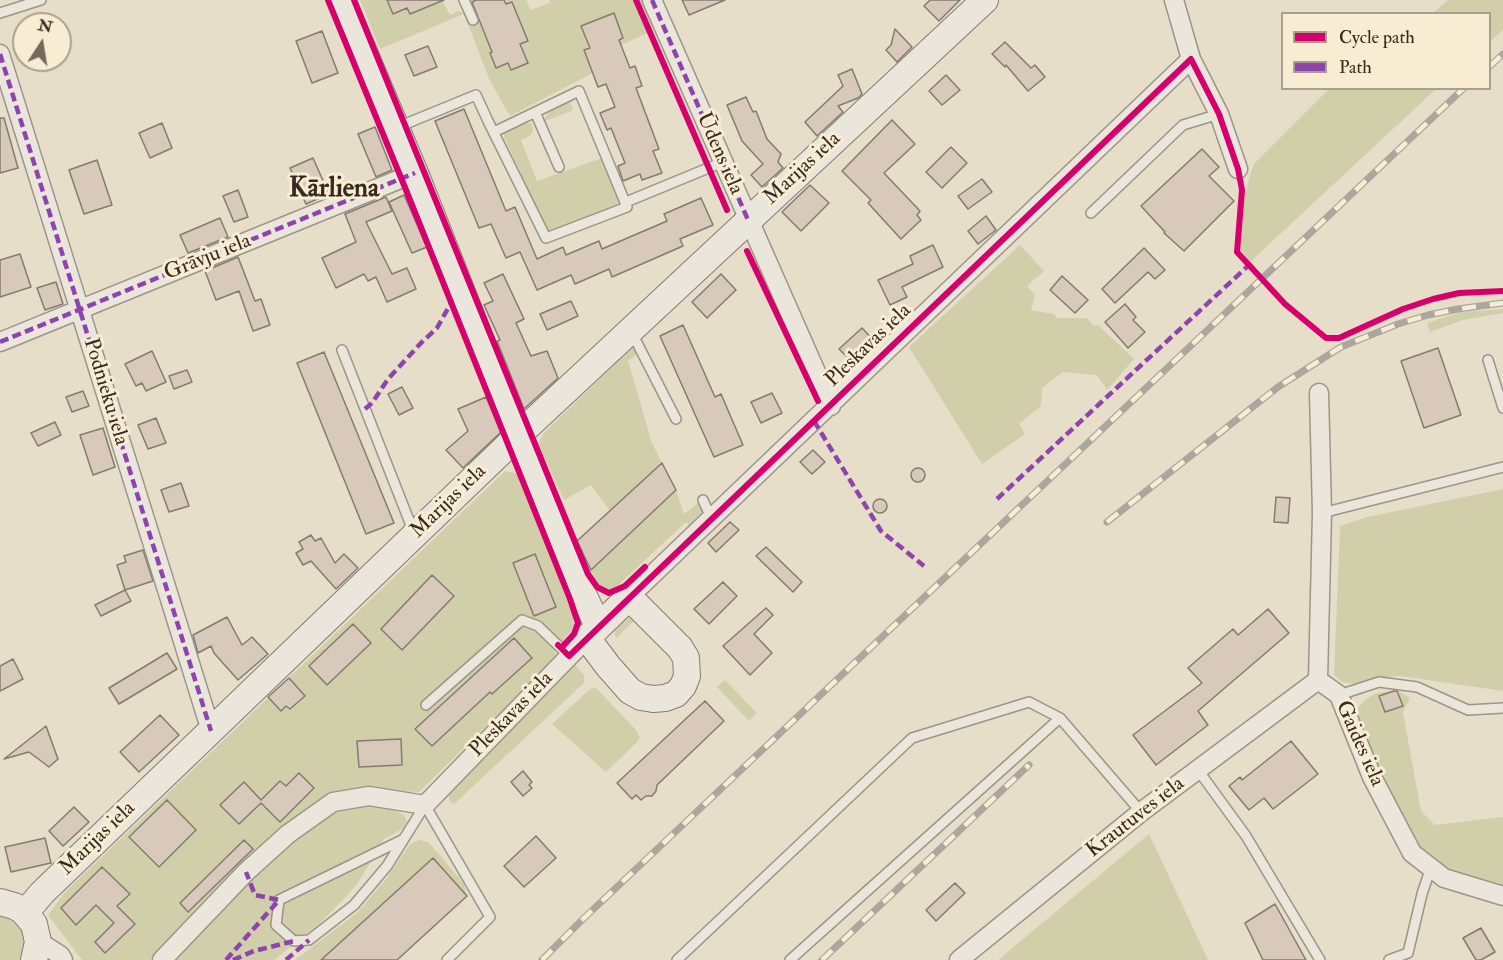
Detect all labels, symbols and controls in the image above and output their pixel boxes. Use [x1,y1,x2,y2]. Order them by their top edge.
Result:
north arrow [12,12,72,72]
legend [1281,12,1491,90]
text: N [36,15,54,38]
text: Cycle path [1339,26,1415,49]
text: Path [1339,56,1372,79]
street label: Ūdens iela [690,109,748,199]
street label: Marijas iela [759,127,847,211]
district label: Kārliena [289,174,379,206]
street label: Grāvju iela [161,229,255,287]
street label: Pleskavas iela [821,299,917,393]
street label: Podnieku iela [77,335,133,449]
street label: Marijas iela [406,460,492,544]
street label: Pleskavas iela [465,667,559,763]
street label: Gaides iela [1329,697,1389,791]
street label: Krautuves iela [1082,772,1190,864]
street label: Marijas iela [55,797,141,881]

